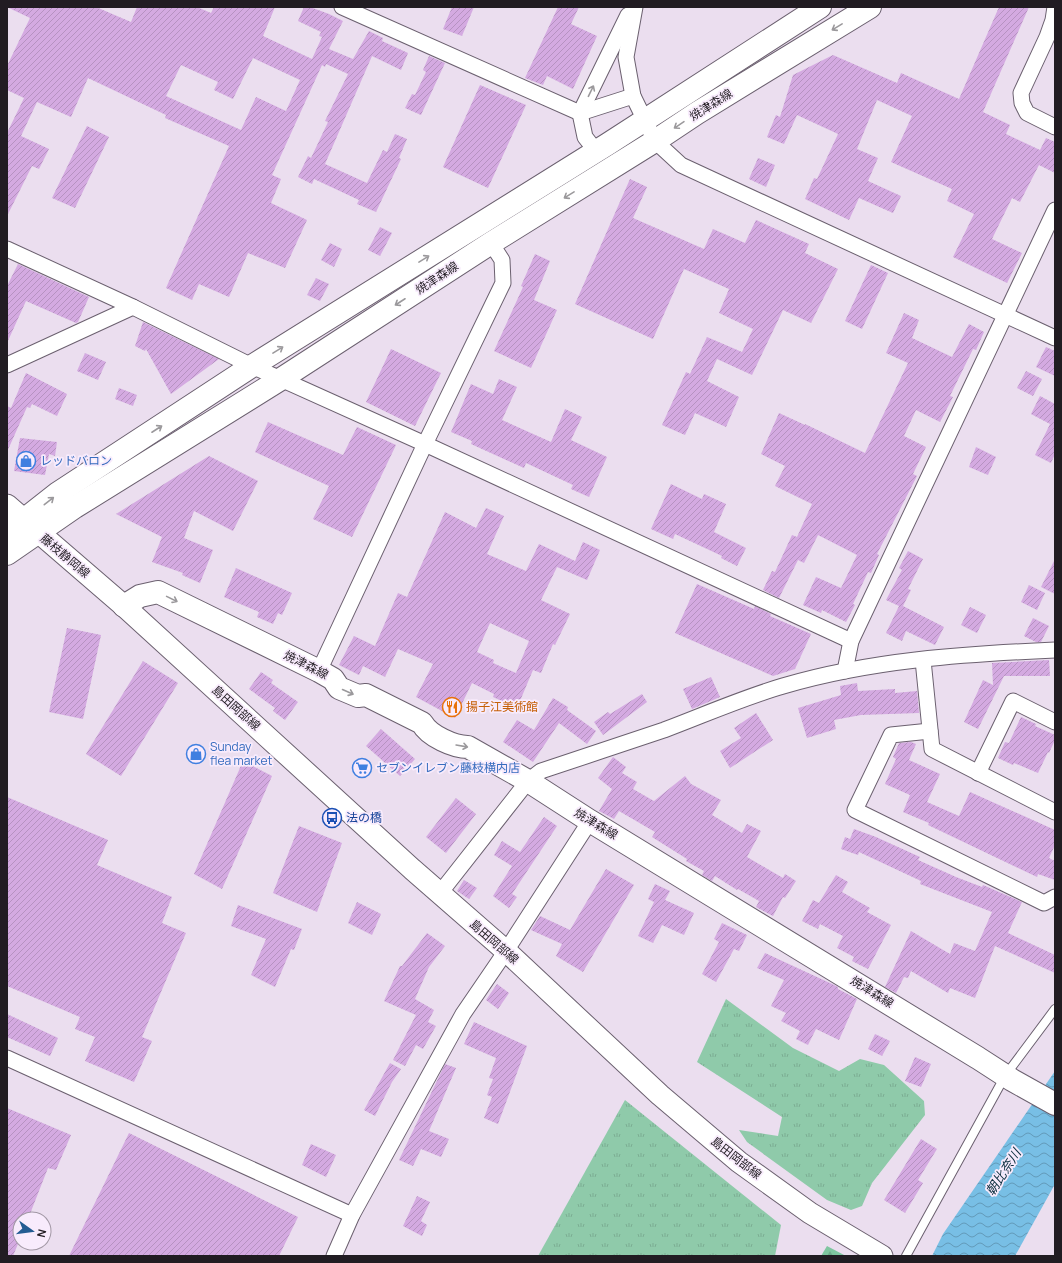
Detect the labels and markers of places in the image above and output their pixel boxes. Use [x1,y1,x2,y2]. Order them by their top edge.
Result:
shop icon: レッドバロン [15,450,37,472]
place label: レッドバロン [40,452,112,469]
restaurant icon: 揚子江美術館 [441,696,463,718]
place label: 揚子江美術館 [466,698,538,715]
place label: Sunday flea market [210,738,272,769]
shop icon: Sunday flea market [185,743,207,765]
supermarket icon: セブンイレブン藤枝横内店 [351,757,373,779]
place label: セブンイレブン藤枝横内店 [376,759,520,776]
bus stop icon: 法の橋 [321,807,343,829]
place label: 法の橋 [346,809,382,826]

